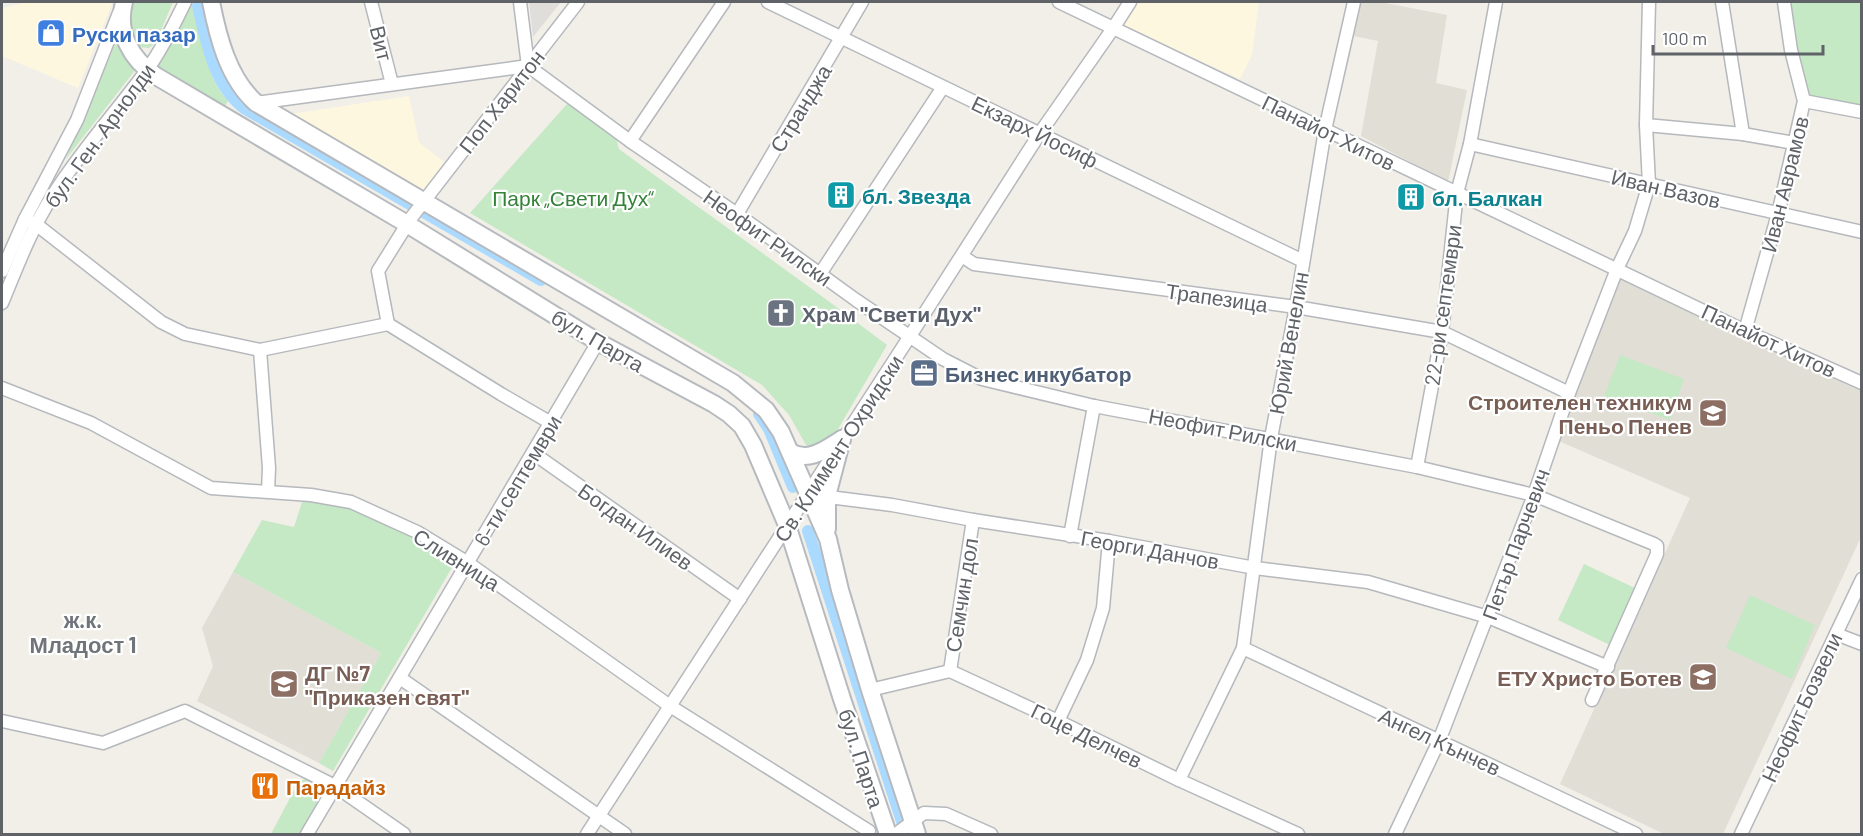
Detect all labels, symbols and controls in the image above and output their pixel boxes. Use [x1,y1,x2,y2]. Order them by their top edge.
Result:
shop icon: Руски пазар [35,17,67,49]
scale bar [1653,18,1822,56]
place label: Руски пазар [72,21,196,46]
street label: Вит [366,23,398,64]
text: 100 m [1662,27,1707,49]
street label: Поп Харитон [453,44,549,158]
street label: бул. Ген. Арнолди [38,58,160,212]
street label: Странджа [764,59,836,156]
street label: Панайот Хитов [1258,89,1400,175]
street label: Екзарх Йосиф [968,90,1102,172]
street label: Иван Аврамов [1755,113,1813,255]
street label: Иван Вазов [1609,163,1723,213]
building icon: бл. Звезда [825,179,857,211]
building icon: бл. Балкан [1395,181,1427,213]
place label: бл. Звезда [862,183,971,208]
street label: Неофит Рилски [699,184,837,290]
park label: Парк „Свети Дух“ [492,185,654,210]
place label: бл. Балкан [1432,185,1543,210]
street label: 22-ри септември [1418,223,1466,387]
street label: Юрий Венелин [1263,270,1313,416]
street label: Трапезица [1164,277,1270,317]
church icon: Храм "Свети Дух" [765,297,797,329]
street label: Панайот Хитов [1698,298,1840,382]
place label: Храм "Свети Дух" [802,301,981,326]
street label: бул. Парта [547,303,649,377]
street label: Св. Климент Охридски [768,350,908,546]
office icon: Бизнес инкубатор [908,357,940,389]
place label: Бизнес инкубатор [945,361,1132,386]
place label: Строителен техникум Пеньо Пенев [1468,389,1692,438]
school or university icon: Строителен техникум Пеньо Пенев [1697,397,1729,429]
street label: Неофит Рилски [1147,402,1299,456]
street label: 6-ти септември [468,410,566,550]
street label: Петър Парчевич [1476,465,1554,623]
street label: Богдан Илиев [574,477,698,575]
street label: Сливница [409,523,505,596]
street label: Георги Данчов [1079,525,1221,573]
street label: Семчин дол [940,536,982,654]
district label: ж.к. Младост 1 [30,606,136,658]
street label: Неофит Бозвели [1755,628,1847,786]
place label: ДГ №7 "Приказен свят" [305,660,469,709]
school or university icon: ЕТУ Христо Ботев [1687,661,1719,693]
place label: ЕТУ Христо Ботев [1497,665,1682,690]
school or university icon: ДГ №7 "Приказен свят" [268,668,300,700]
street label: Гоце Делчев [1028,697,1146,773]
street label: Ангел Кънчев [1375,702,1505,780]
street label: бул. Парта [834,705,890,811]
restaurant icon: Парадайз [249,770,281,802]
place label: Парадайз [286,774,386,799]

